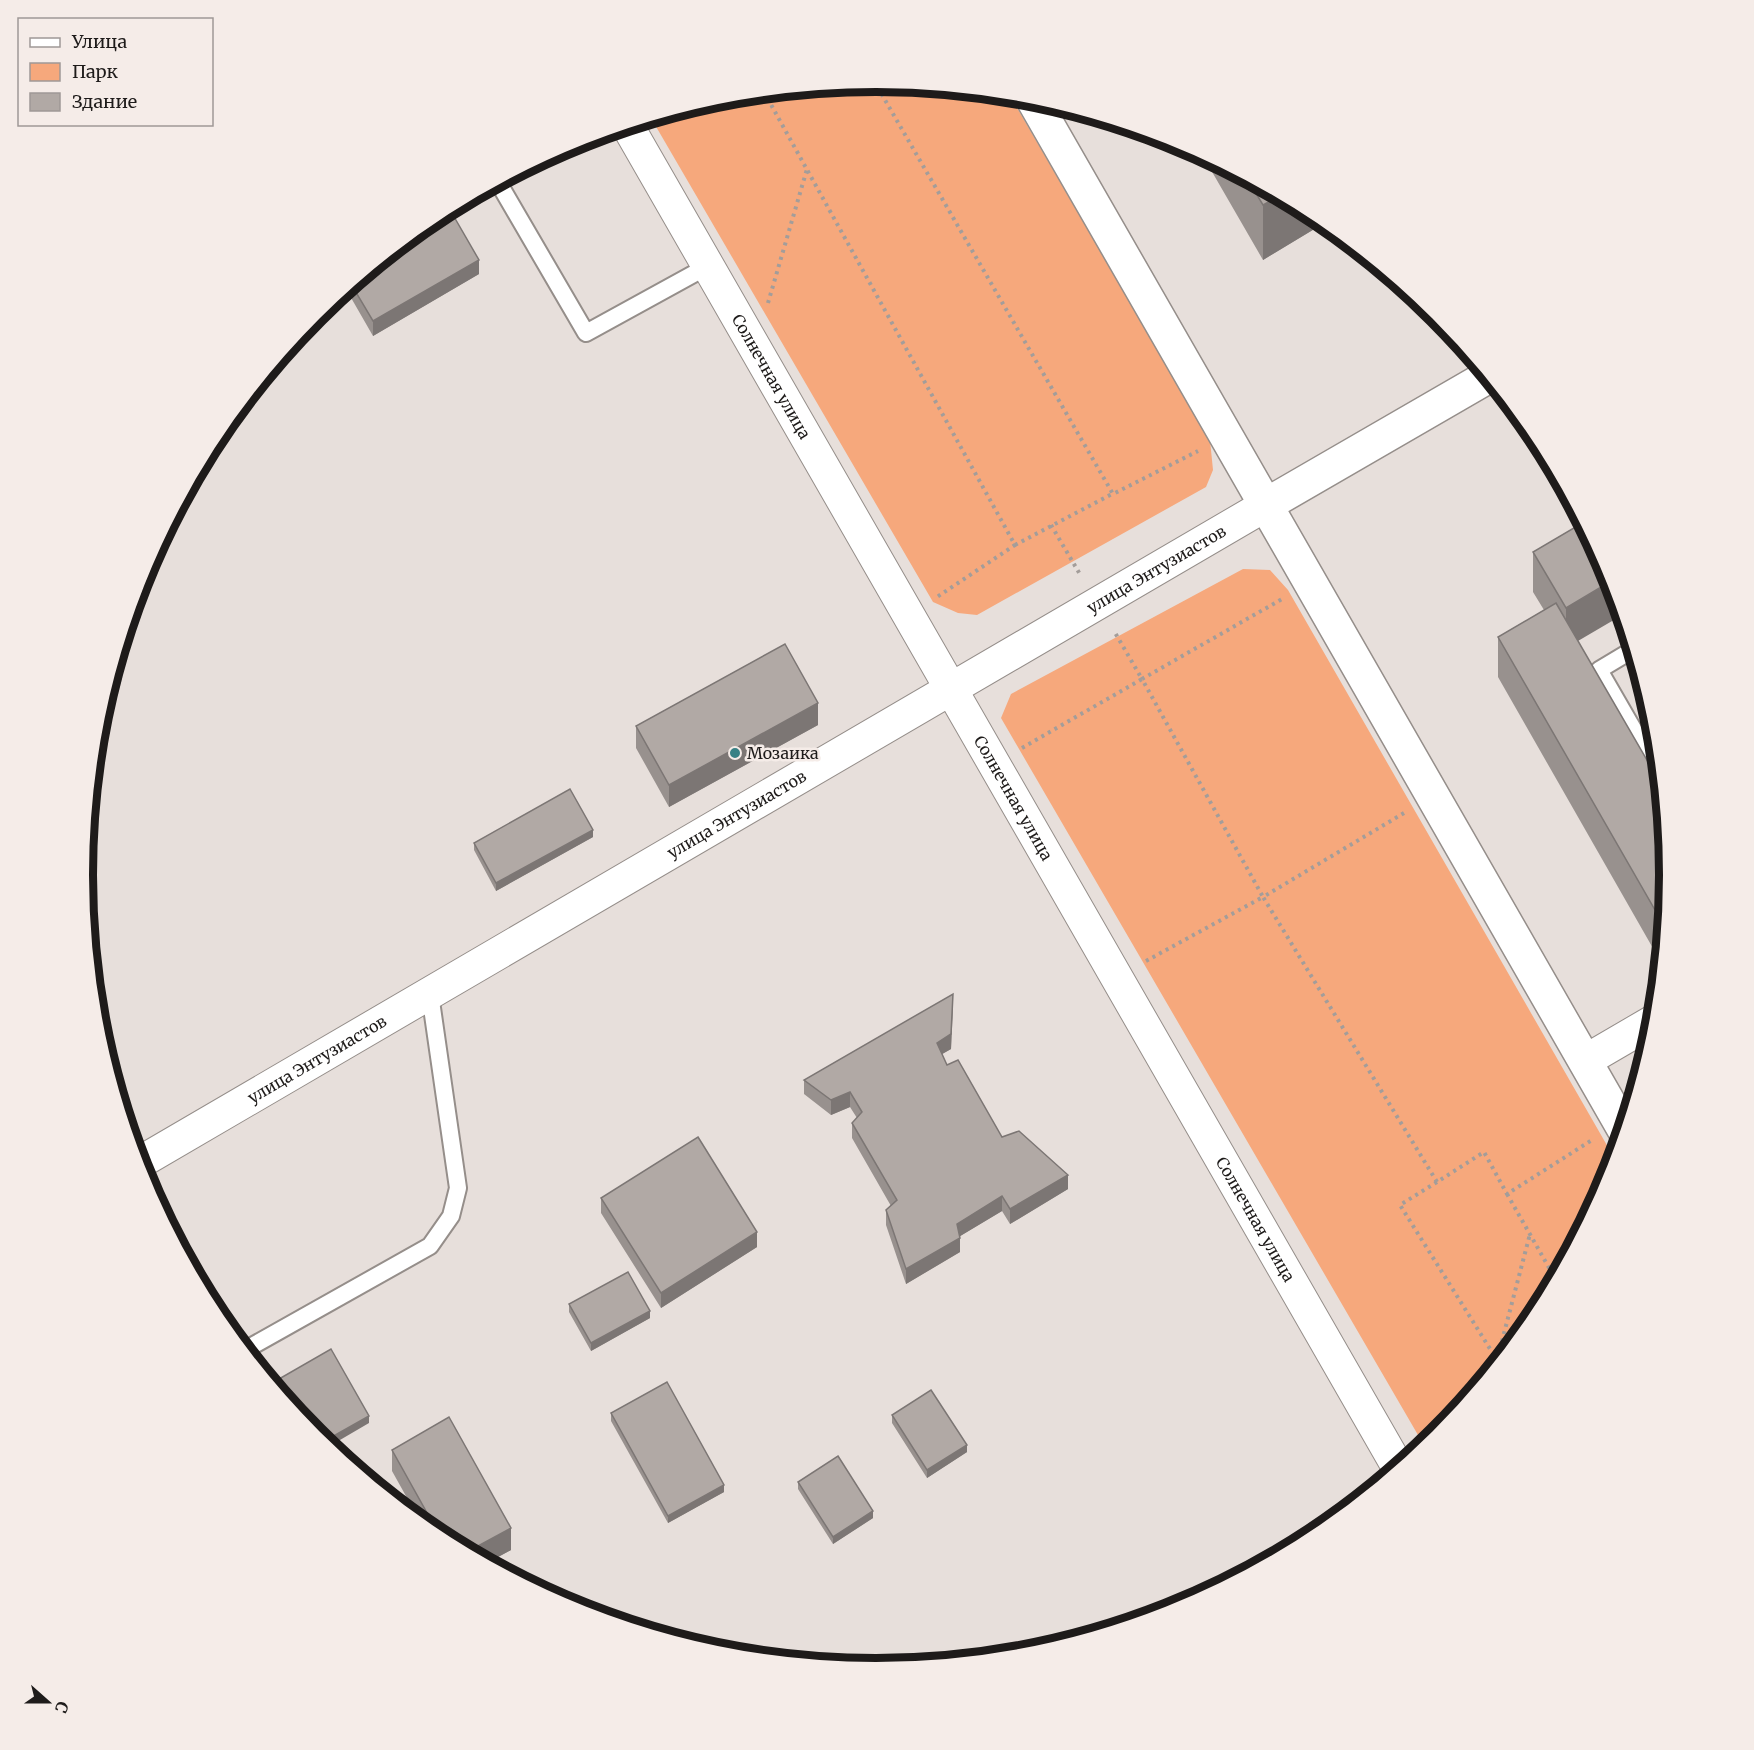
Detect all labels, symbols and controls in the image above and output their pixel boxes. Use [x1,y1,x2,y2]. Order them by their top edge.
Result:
legend [18,18,213,126]
text: Улица [71,30,127,53]
text: Парк [72,60,118,83]
text: Здание [72,90,137,113]
street label: Солнечная улица [728,311,815,443]
street label: улица Энтузиастов [1083,521,1229,617]
street label: Солнечная улица [970,732,1057,864]
place label: Мозаика [747,743,819,763]
marker: Мозаика [728,746,742,760]
street label: улица Энтузиастов [664,766,810,862]
street label: улица Энтузиастов [244,1011,390,1107]
street label: Солнечная улица [1212,1153,1299,1286]
north arrow [18,1672,78,1732]
text: С [51,1699,73,1716]

